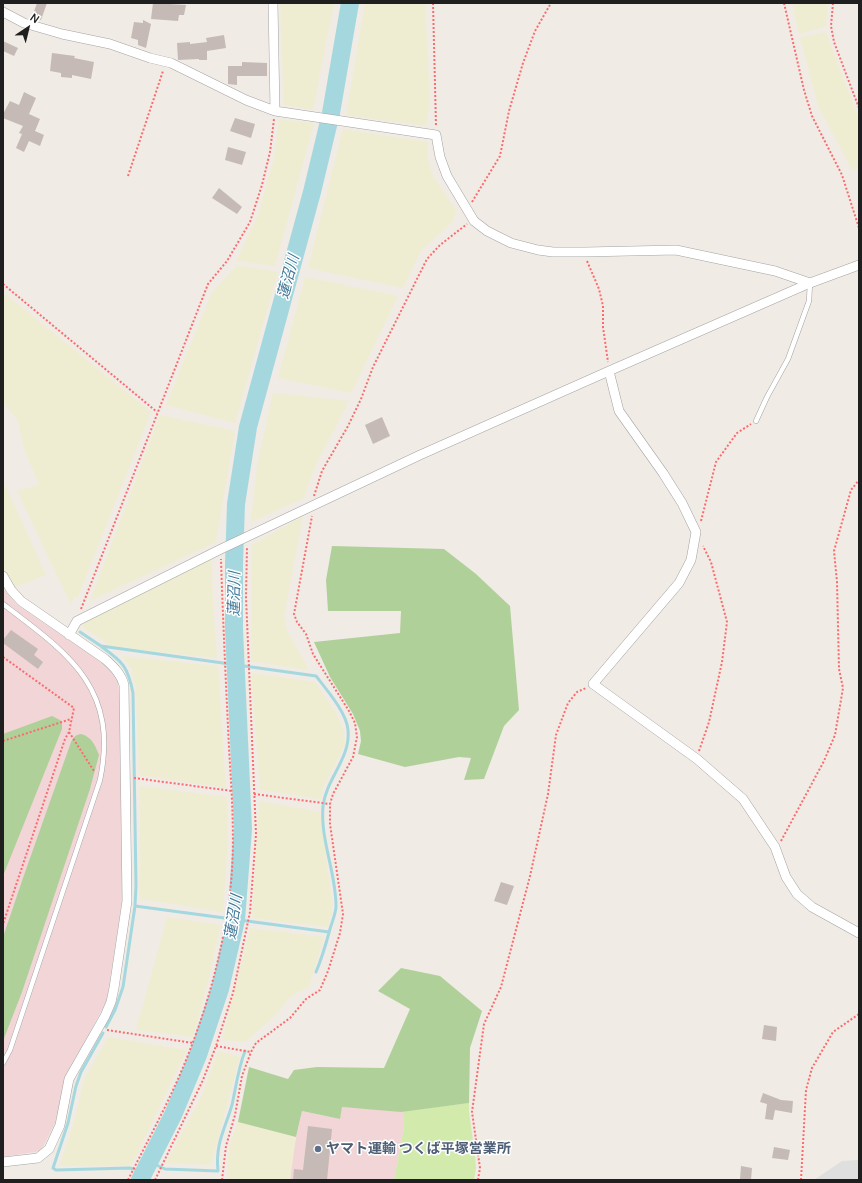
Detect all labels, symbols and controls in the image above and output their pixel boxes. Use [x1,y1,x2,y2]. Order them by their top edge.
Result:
north arrow [8,8,48,48]
text: N [28,9,43,26]
water label: 蓮沼川 [274,253,304,301]
water label: 蓮沼川 [226,571,244,617]
water label: 蓮沼川 [222,893,246,941]
place label: ヤマト運輸 つくば平塚営業所 [326,1141,511,1157]
marker: ヤマト運輸 つくば平塚営業所 [313,1144,323,1154]

